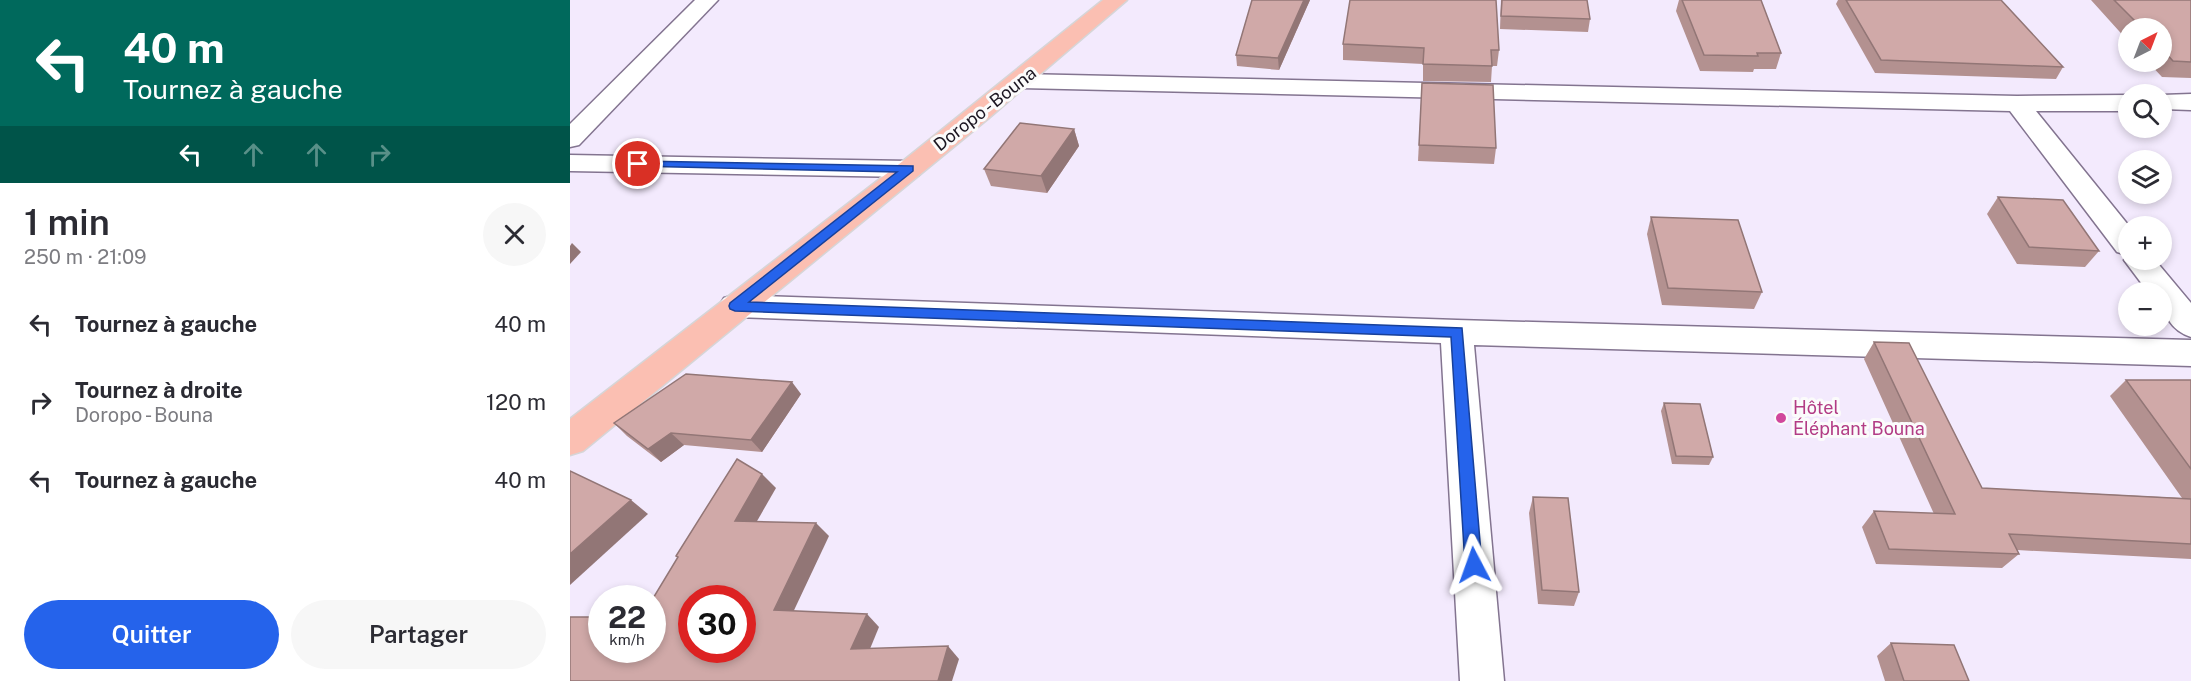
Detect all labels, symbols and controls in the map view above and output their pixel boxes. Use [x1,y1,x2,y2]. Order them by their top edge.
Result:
north arrow [2118,18,2172,72]
map controls [2118,18,2172,336]
text: 40 m [123,23,225,72]
icon: left [24,24,102,102]
street label: Doropo - Bouna [929,62,1040,155]
text: Tournez à gauche [123,73,343,105]
button: search [2118,84,2172,138]
icon: left [174,138,207,171]
icon: ahead [237,138,270,171]
icon: ahead [300,138,333,171]
icon: right [363,138,396,171]
pin [612,138,663,189]
icon: arrive [621,147,654,180]
button: layers [2118,150,2172,204]
text: 1 min [24,201,110,243]
button: close [483,203,546,266]
button: + [2118,216,2172,270]
text: 250 m · 21:09 [24,245,146,269]
button: − [2118,282,2172,336]
icon: left [24,308,57,341]
text: Tournez à gauche [75,311,257,337]
text: 40 m [494,311,546,337]
text: Tournez à droite [75,377,243,403]
icon: right [24,386,57,419]
text: 120 m [486,389,546,415]
place label: Hôtel Éléphant Bouna [1793,397,1925,439]
text: Doropo - Bouna [75,403,213,427]
marker: Hôtel Éléphant Bouna [1774,411,1788,425]
icon: left [24,464,57,497]
text: Tournez à gauche [75,467,257,493]
text: 40 m [494,467,546,493]
position arrow [1442,533,1506,597]
speed limit sign: 30 [678,585,756,663]
text: 22 [608,599,646,635]
button: Quitter [24,600,279,669]
button: Partager [291,600,546,669]
text: km/h [609,631,645,648]

